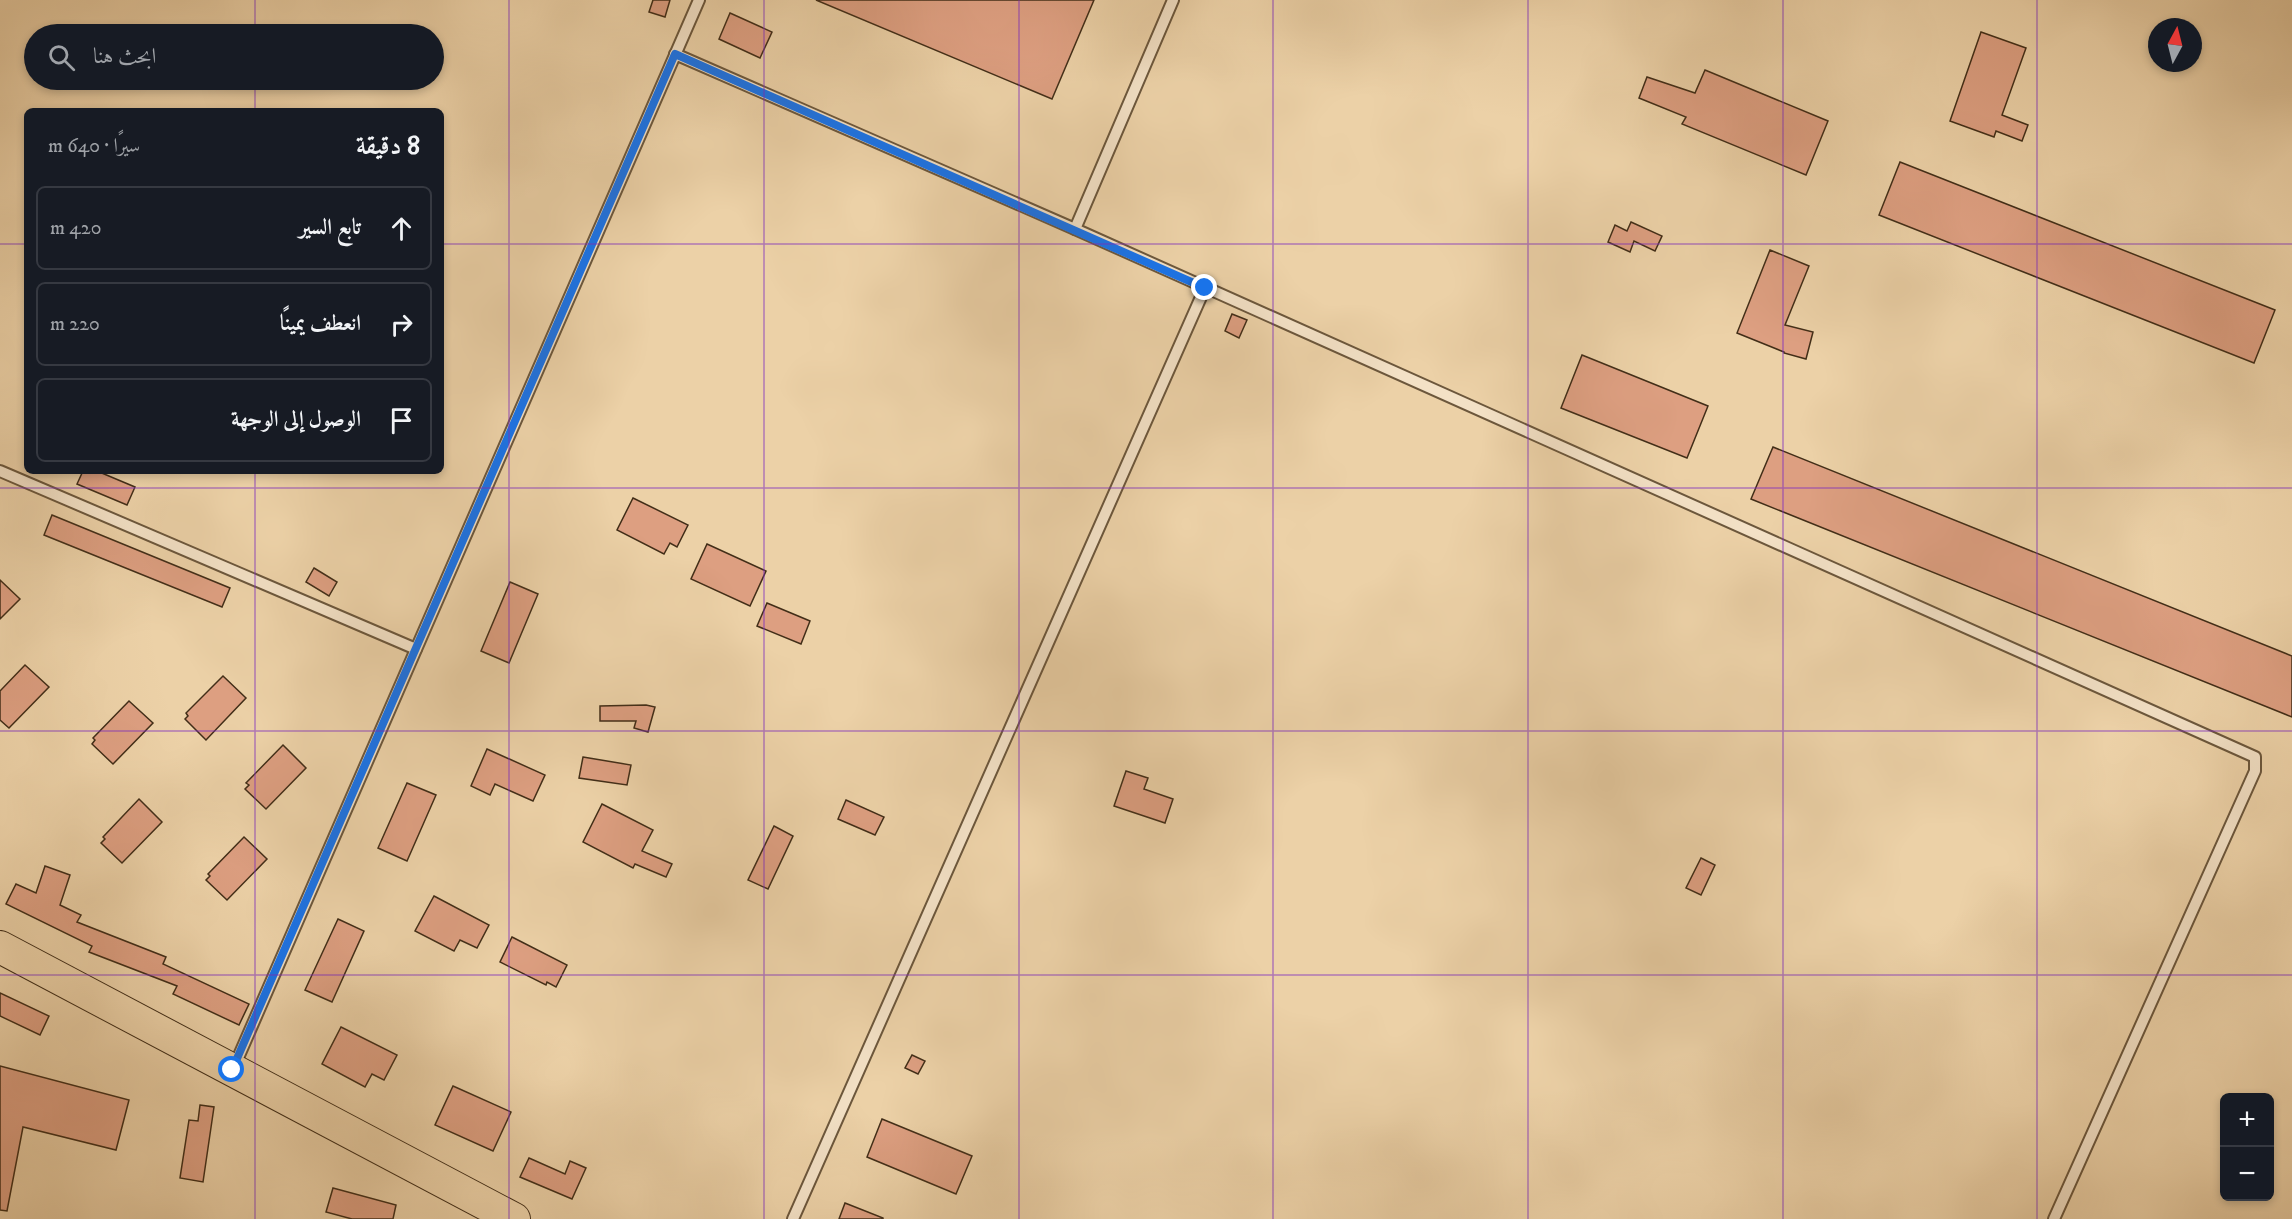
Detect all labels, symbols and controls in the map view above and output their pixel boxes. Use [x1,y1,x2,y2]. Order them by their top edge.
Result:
north arrow [2148,18,2202,72]
search box [24,24,444,90]
icon: search [45,41,78,74]
text: ابحث هنا [93,43,156,70]
text: 8 دقيقة [356,130,420,163]
text: سيرًا · 640 m [48,134,140,159]
icon: ahead [385,212,418,245]
text: تابع السير [299,214,361,241]
text: 420 m [50,216,101,241]
route end [1191,274,1217,300]
icon: right [385,308,418,341]
text: انعطف يمينًا [280,310,361,337]
text: 220 m [50,312,100,337]
icon: arrive [385,404,418,437]
text: الوصول إلى الوجهة [231,406,361,433]
route start [218,1056,244,1082]
map controls [2220,1093,2274,1201]
button: + [2220,1093,2274,1147]
button: − [2220,1147,2274,1201]

